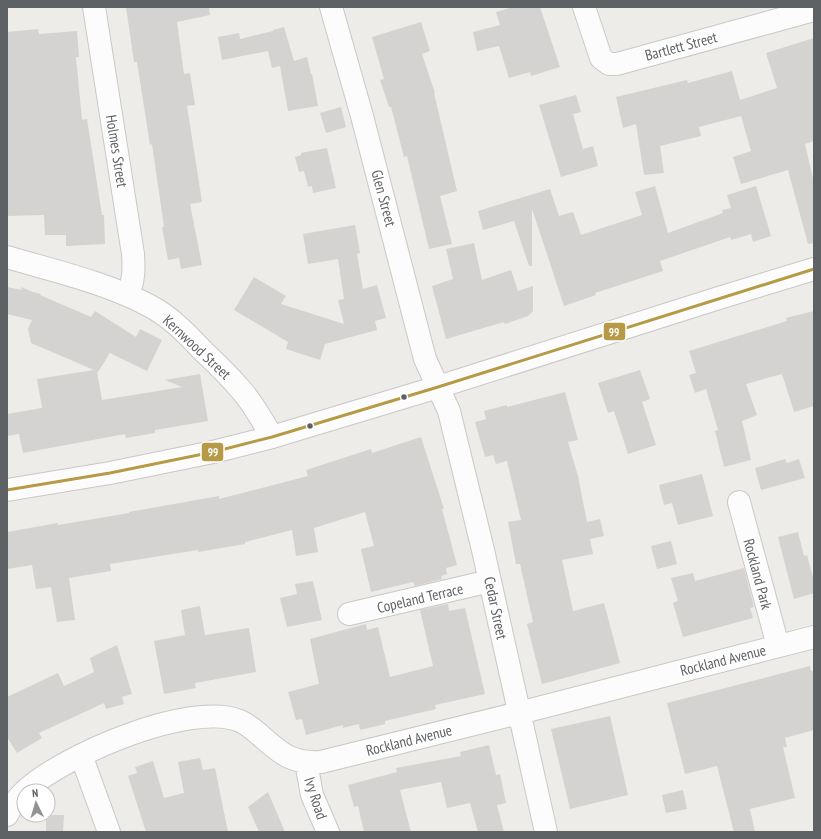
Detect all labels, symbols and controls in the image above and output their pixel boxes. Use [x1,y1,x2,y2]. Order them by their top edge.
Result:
street label: Bartlett Street [643,27,719,65]
street label: Holmes Street [102,113,132,189]
street label: Glen Street [367,168,401,228]
street label: Kernwood Street [159,311,235,383]
line badge: 99 [603,322,626,341]
text: 99 [609,325,619,339]
unlabelled marker [399,392,409,402]
unlabelled marker [305,421,315,431]
line badge: 99 [201,442,224,462]
text: 99 [208,445,218,459]
street label: Rockland Park [739,537,777,612]
street label: Cedar Street [480,575,512,641]
street label: Copeland Terrace [375,579,465,617]
street label: Rockland Avenue [678,640,768,680]
street label: Rockland Avenue [364,720,454,760]
street label: Ivy Road [300,774,332,822]
north arrow [16,783,56,823]
text: N [32,786,39,800]

